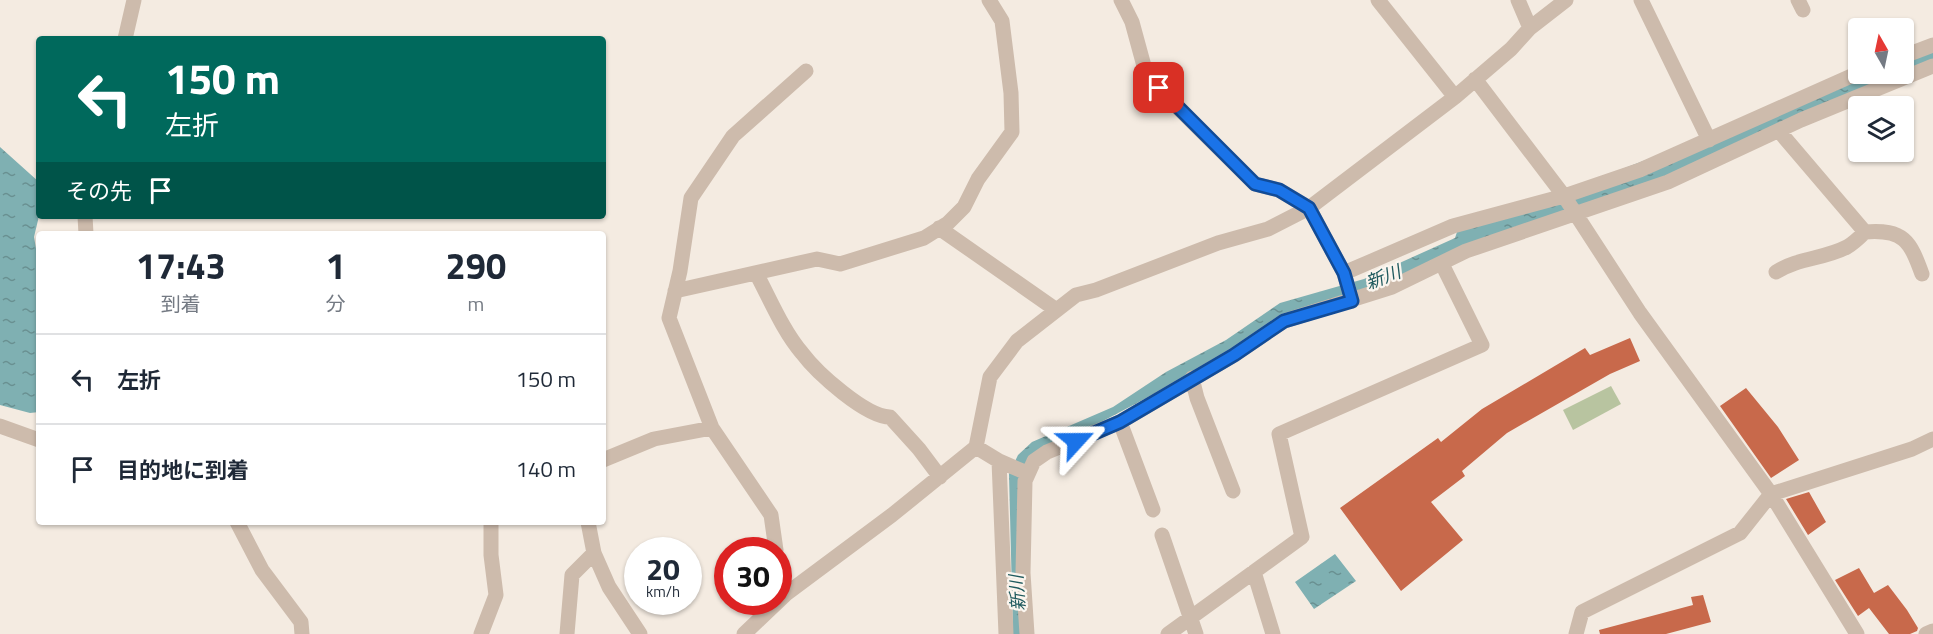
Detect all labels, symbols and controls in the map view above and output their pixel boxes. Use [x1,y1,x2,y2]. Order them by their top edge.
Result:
north arrow [1848,18,1914,84]
map controls [1848,18,1914,162]
text: 150 m [165,46,280,110]
icon: left [66,60,144,138]
pin [1133,62,1184,113]
icon: arrive [1142,71,1175,104]
button: layers [1848,96,1914,162]
text: 左折 [165,104,219,145]
text: その先 [66,174,132,208]
icon: arrive [144,174,177,207]
text: 17:43 [136,238,226,293]
text: 1 [326,238,346,293]
text: 290 [446,238,506,293]
water label: 新川 [1361,257,1407,296]
text: 到着 [161,288,201,319]
text: 分 [326,288,346,319]
text: m [467,288,484,319]
text: 150 m [516,362,576,396]
icon: left [66,363,99,396]
text: 左折 [117,363,161,397]
position arrow [1044,409,1108,473]
text: 140 m [516,452,576,486]
icon: arrive [66,453,99,486]
text: 目的地に到着 [117,453,249,487]
speed limit sign: 30 [714,537,792,615]
text: 20 [646,546,680,592]
water label: 新川 [1002,572,1032,612]
text: km/h [646,580,680,603]

